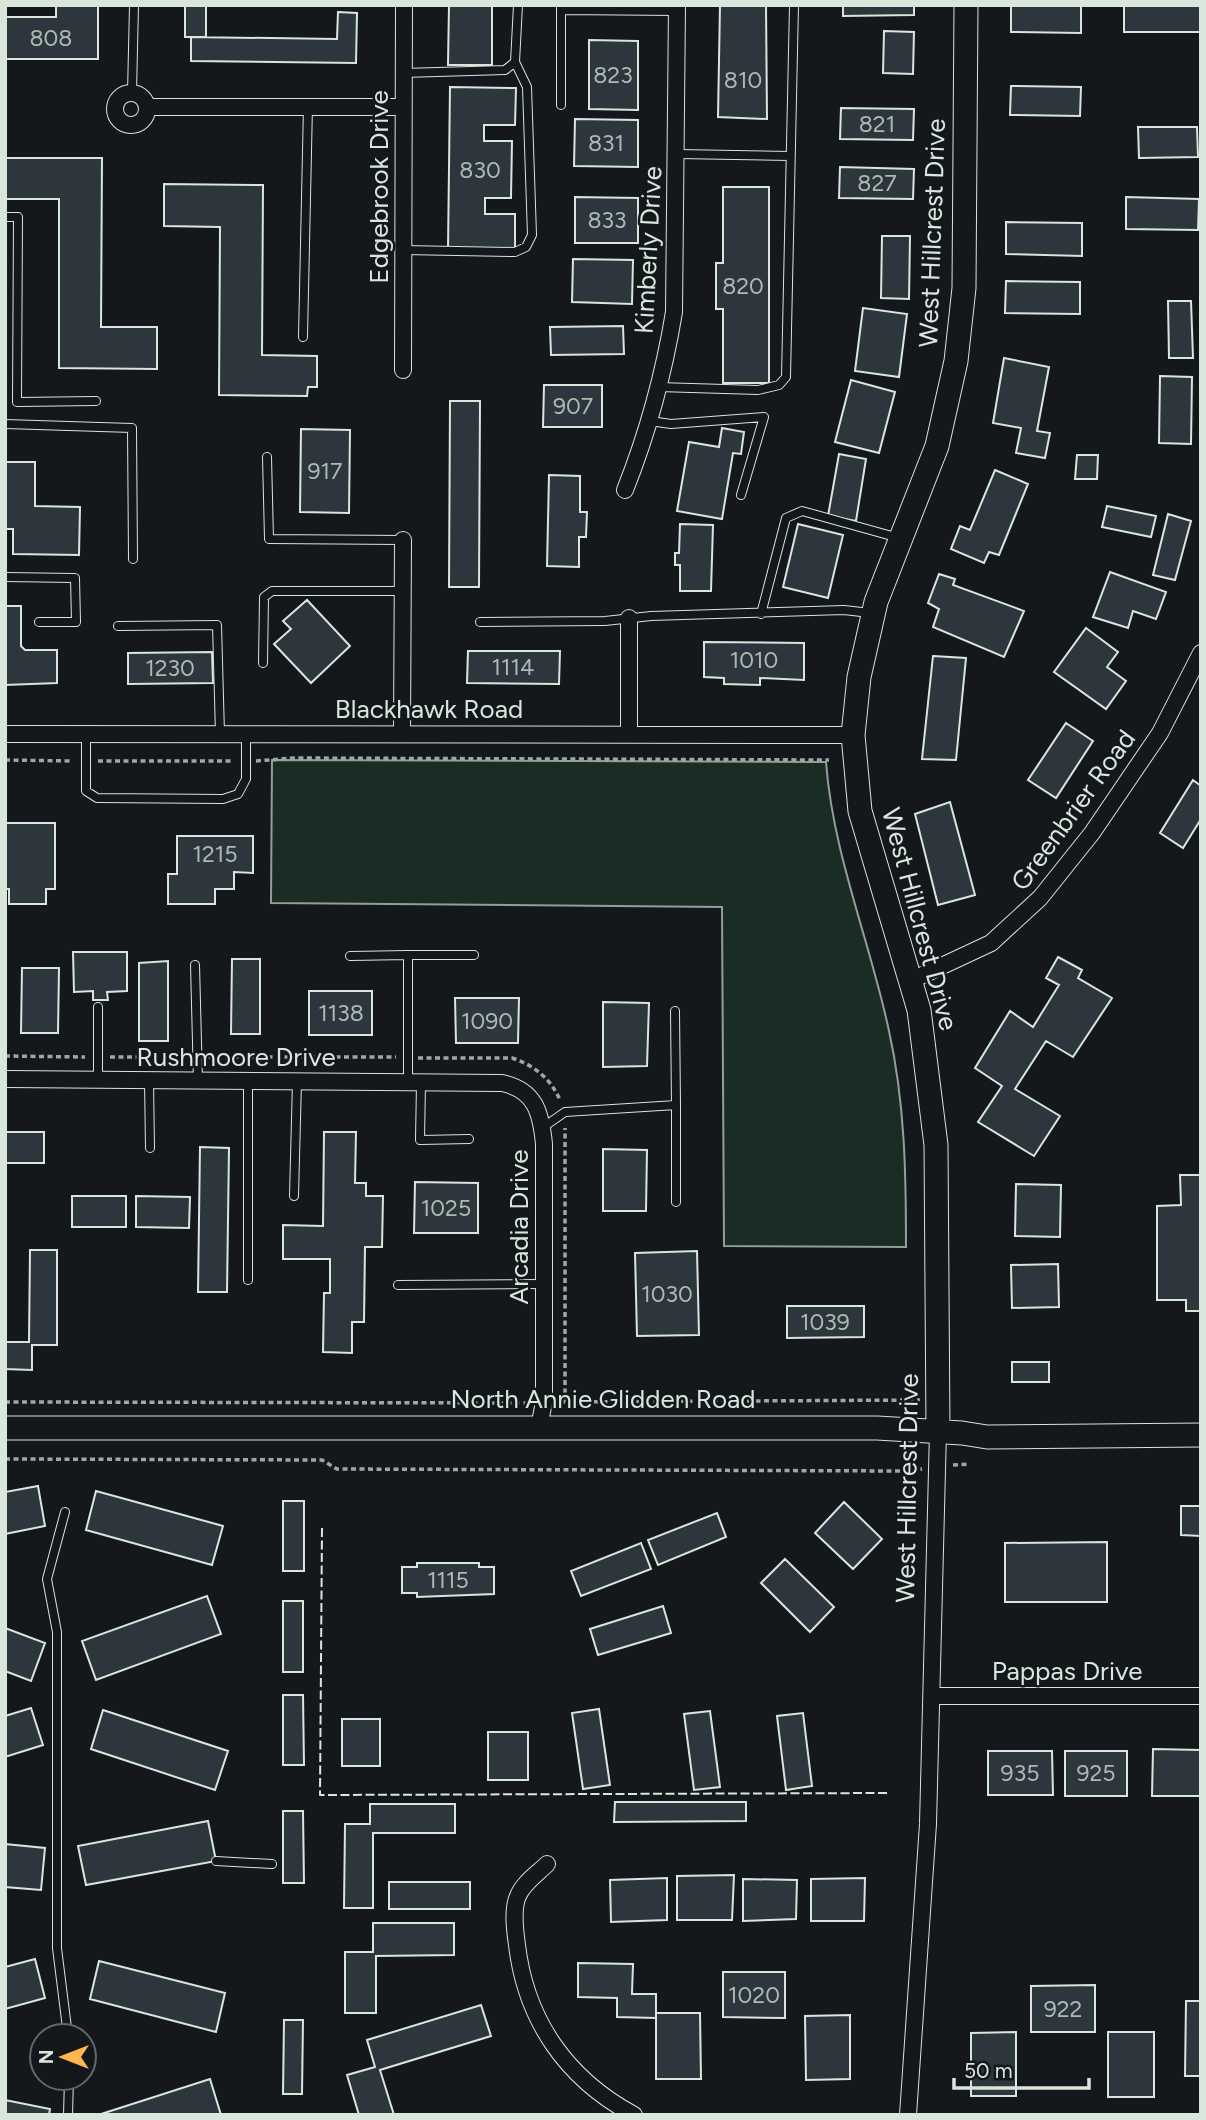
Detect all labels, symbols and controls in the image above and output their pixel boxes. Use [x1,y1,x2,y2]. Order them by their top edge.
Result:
house number: 808 [30,24,73,52]
house number: 823 [593,61,633,89]
house number: 810 [724,66,762,94]
street label: Edgebrook Drive [363,90,395,284]
house number: 821 [859,110,895,138]
street label: West Hillcrest Drive [912,118,952,348]
house number: 831 [588,129,624,157]
house number: 830 [459,156,501,184]
street label: Kimberly Drive [628,165,668,335]
house number: 827 [857,169,897,197]
house number: 833 [587,206,627,234]
house number: 820 [722,272,764,300]
house number: 907 [553,392,593,420]
house number: 917 [308,457,342,485]
house number: 1010 [730,646,778,674]
house number: 1114 [492,653,534,681]
house number: 1230 [145,654,195,682]
street label: Blackhawk Road [335,693,523,725]
street label: Greenbrier Road [1004,723,1142,897]
street label: West Hillcrest Drive [875,804,965,1034]
house number: 1215 [192,840,238,868]
house number: 1138 [318,999,364,1027]
house number: 1090 [461,1007,513,1035]
street label: Rushmoore Drive [136,1041,336,1073]
street label: Arcadia Drive [503,1150,535,1304]
house number: 1025 [421,1194,471,1222]
house number: 1030 [641,1280,693,1308]
house number: 1039 [800,1308,850,1336]
street label: West Hillcrest Drive [889,1373,925,1603]
street label: North Annie Glidden Road [451,1383,755,1415]
house number: 1115 [427,1566,469,1594]
street label: Pappas Drive [992,1655,1142,1687]
house number: 935 [1001,1759,1039,1787]
house number: 925 [1076,1759,1116,1787]
house number: 1020 [728,1981,780,2009]
house number: 922 [1044,1995,1082,2023]
north arrow [28,2022,98,2092]
scale bar [954,2046,1089,2090]
text: N [35,2050,58,2064]
text: 50 m [964,2058,1013,2083]

